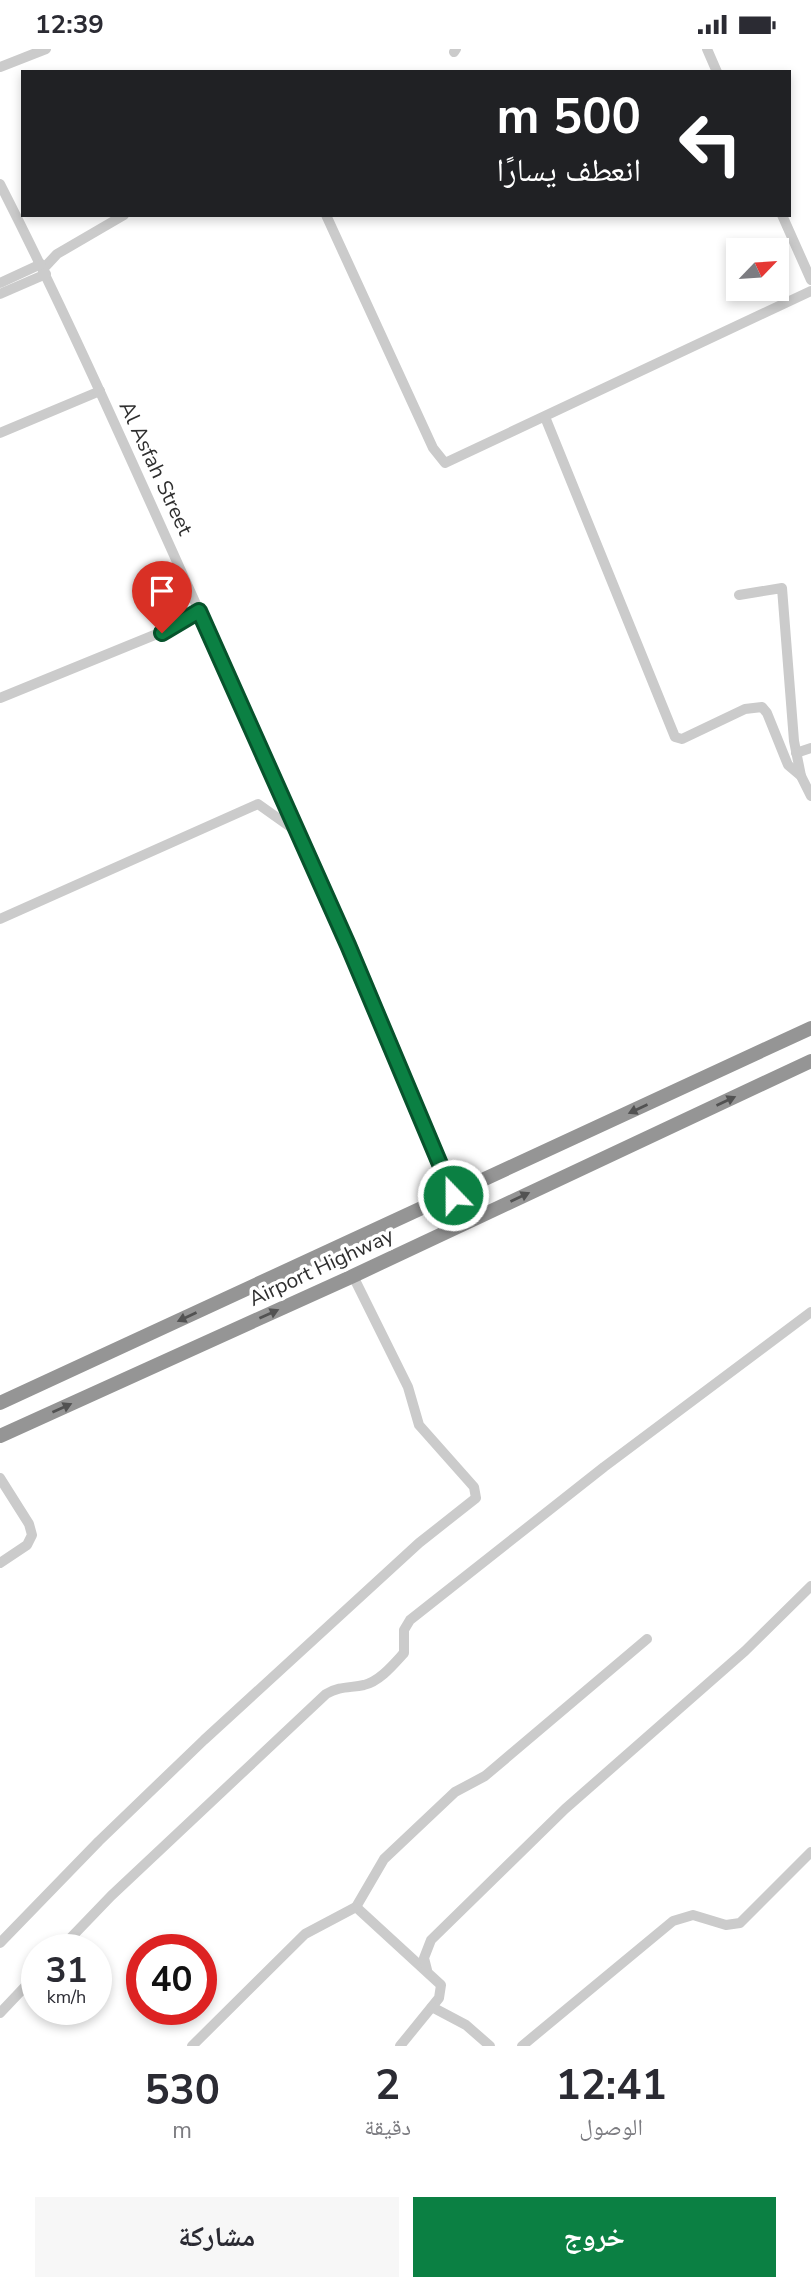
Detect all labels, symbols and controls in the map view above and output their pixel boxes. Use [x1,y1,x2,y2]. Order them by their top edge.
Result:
text: 12:39 [35,7,104,42]
text: 500 m [497,83,641,150]
icon: left [665,98,756,189]
text: انعطف يسارًا [497,149,641,192]
north arrow [726,238,789,301]
map controls [726,238,789,301]
street label: Al Asfah Street [113,396,200,540]
pin [132,561,192,633]
icon: arrive [143,572,181,610]
one-way arrow [716,1095,736,1106]
one-way arrow [628,1103,648,1115]
position arrow [416,1158,490,1232]
one-way arrow [510,1192,530,1203]
street label: Airport Highway [244,1221,398,1313]
one-way arrow [259,1308,279,1320]
one-way arrow [177,1312,197,1323]
one-way arrow [52,1402,72,1414]
speed limit sign: 40 [126,1934,217,2025]
text: 31 [45,1947,88,1994]
text: km/h [47,1985,86,2009]
text: 2 [375,2057,400,2114]
text: 12:41 [555,2057,667,2114]
text: 530 [144,2062,220,2119]
text: دقيقة [364,2112,411,2143]
text: الوصول [579,2112,643,2143]
text: m [172,2115,192,2146]
button: مشاركة [35,2197,399,2277]
button: خروج [413,2197,776,2277]

